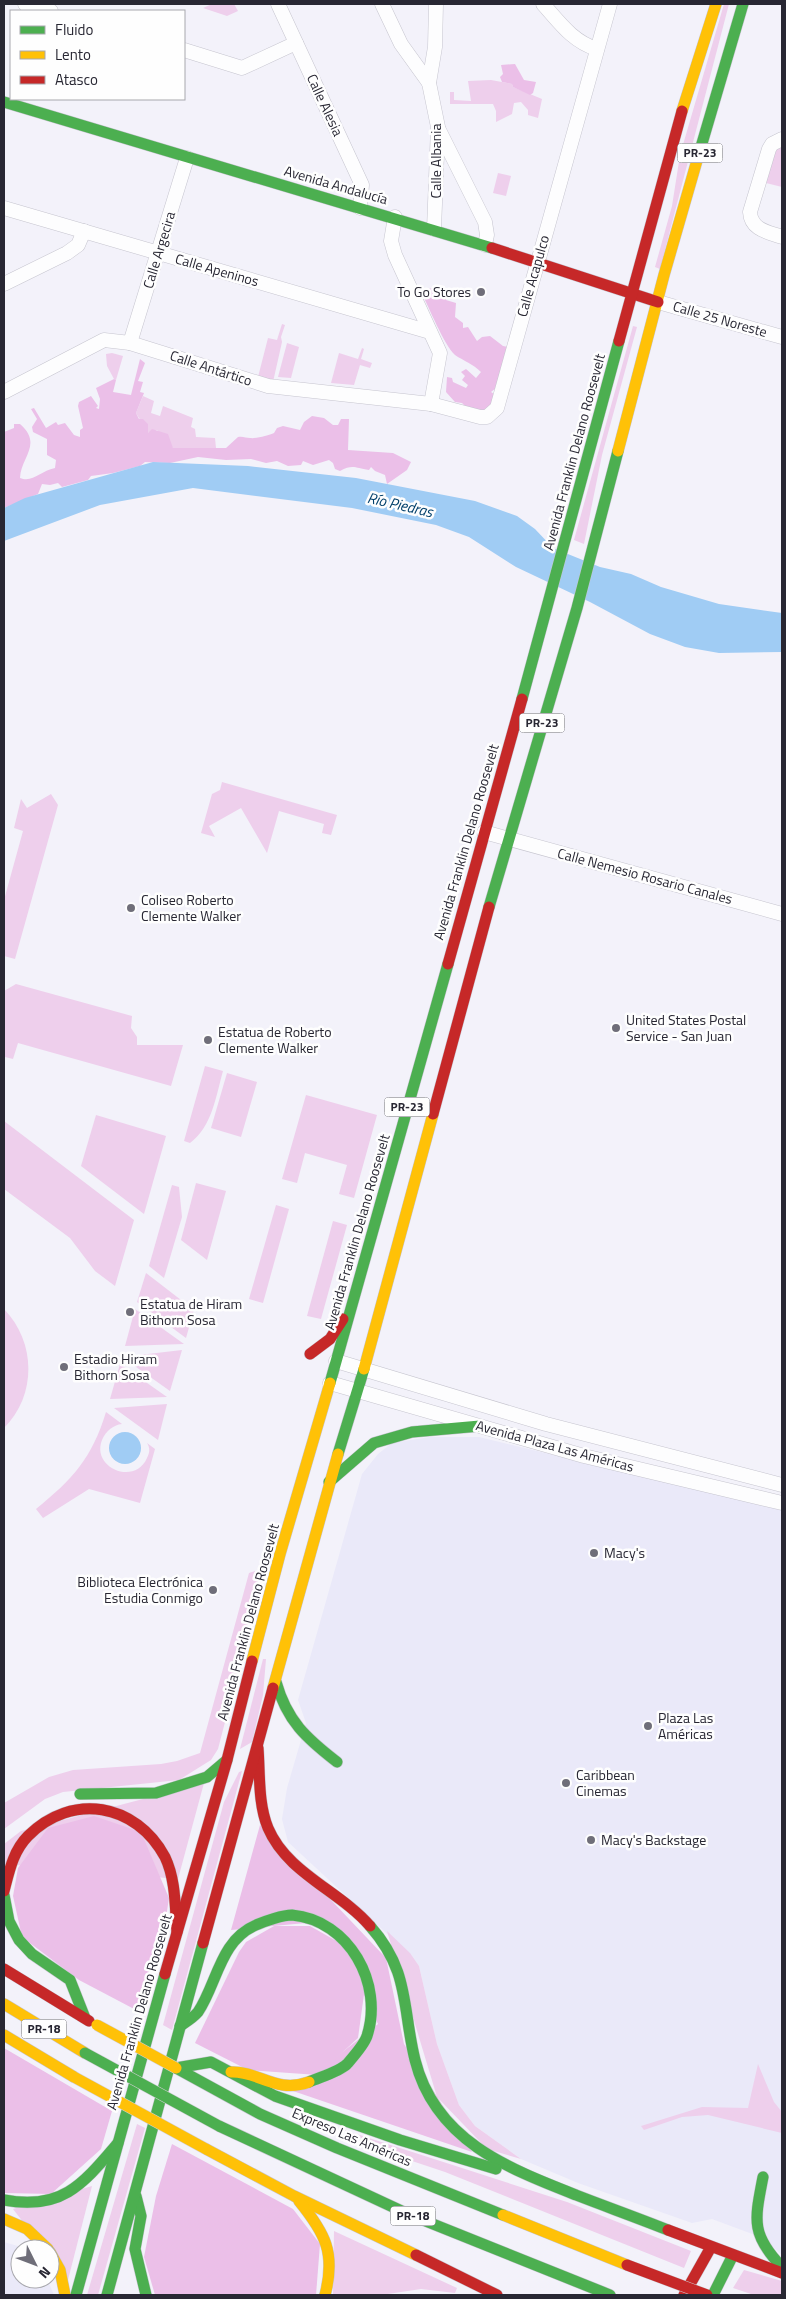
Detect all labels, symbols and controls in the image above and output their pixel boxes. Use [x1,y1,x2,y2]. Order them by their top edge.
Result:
legend [10,10,185,100]
text: Fluido [55,18,94,41]
text: Lento [55,43,91,66]
text: Atasco [55,68,98,91]
street label: Calle Alesia [302,70,349,139]
street label: Calle Albania [425,124,446,198]
road number: PR-23 [678,144,722,162]
street label: Avenida Andalucía [282,160,390,209]
street label: Calle Argecira [137,209,180,291]
street label: Calle Acapulco [511,233,554,319]
street label: Calle Apeninos [173,248,261,291]
place label: To Go Stores [397,281,471,302]
marker: To Go Stores [475,286,487,298]
street label: Calle 25 Noreste [671,295,770,342]
street label: Calle Antártico [167,344,255,391]
street label: Avenida Franklin Delano Roosevelt [537,351,610,553]
water label: Río Piedras [365,486,437,524]
road number: PR-23 [520,714,564,732]
street label: Avenida Franklin Delano Roosevelt [427,741,504,942]
street label: Calle Nemesio Rosario Canales [555,842,735,909]
place label: Coliseo Roberto Clemente Walker [141,889,241,926]
marker: Coliseo Roberto Clemente Walker [125,902,137,914]
place label: United States Postal Service - San Juan [626,1009,746,1046]
place label: Estatua de Roberto Clemente Walker [218,1021,332,1058]
marker: United States Postal Service - San Juan [610,1022,622,1034]
marker: Estatua de Roberto Clemente Walker [202,1034,214,1046]
road number: PR-23 [384,1098,430,1116]
street label: Avenida Franklin Delano Roosevelt [318,1131,395,1332]
place label: Estatua de Hiram Bithorn Sosa [140,1293,242,1330]
marker: Estatua de Hiram Bithorn Sosa [124,1306,136,1318]
place label: Estadio Hiram Bithorn Sosa [74,1348,157,1385]
marker: Estadio Hiram Bithorn Sosa [58,1361,70,1373]
street label: Avenida Plaza Las Américas [474,1414,636,1477]
street label: Avenida Franklin Delano Roosevelt [211,1521,284,1723]
place label: Macy's [604,1542,645,1563]
marker: Macy's [588,1547,600,1559]
place label: Biblioteca Electrónica Estudia Conmigo [77,1571,203,1608]
marker: Biblioteca Electrónica Estudia Conmigo [207,1584,219,1596]
place label: Plaza Las Américas [658,1707,713,1744]
marker: Plaza Las Américas [642,1720,654,1732]
place label: Caribbean Cinemas [576,1764,635,1801]
marker: Caribbean Cinemas [560,1777,572,1789]
place label: Macy's Backstage [601,1829,706,1850]
marker: Macy's Backstage [585,1834,597,1846]
street label: Avenida Franklin Delano Roosevelt [100,1911,177,2112]
road number: PR-18 [22,2020,66,2038]
street label: Expreso Las Américas [289,2102,415,2171]
road number: PR-18 [390,2206,436,2226]
north arrow [10,2239,60,2289]
text: N [34,2262,56,2284]

